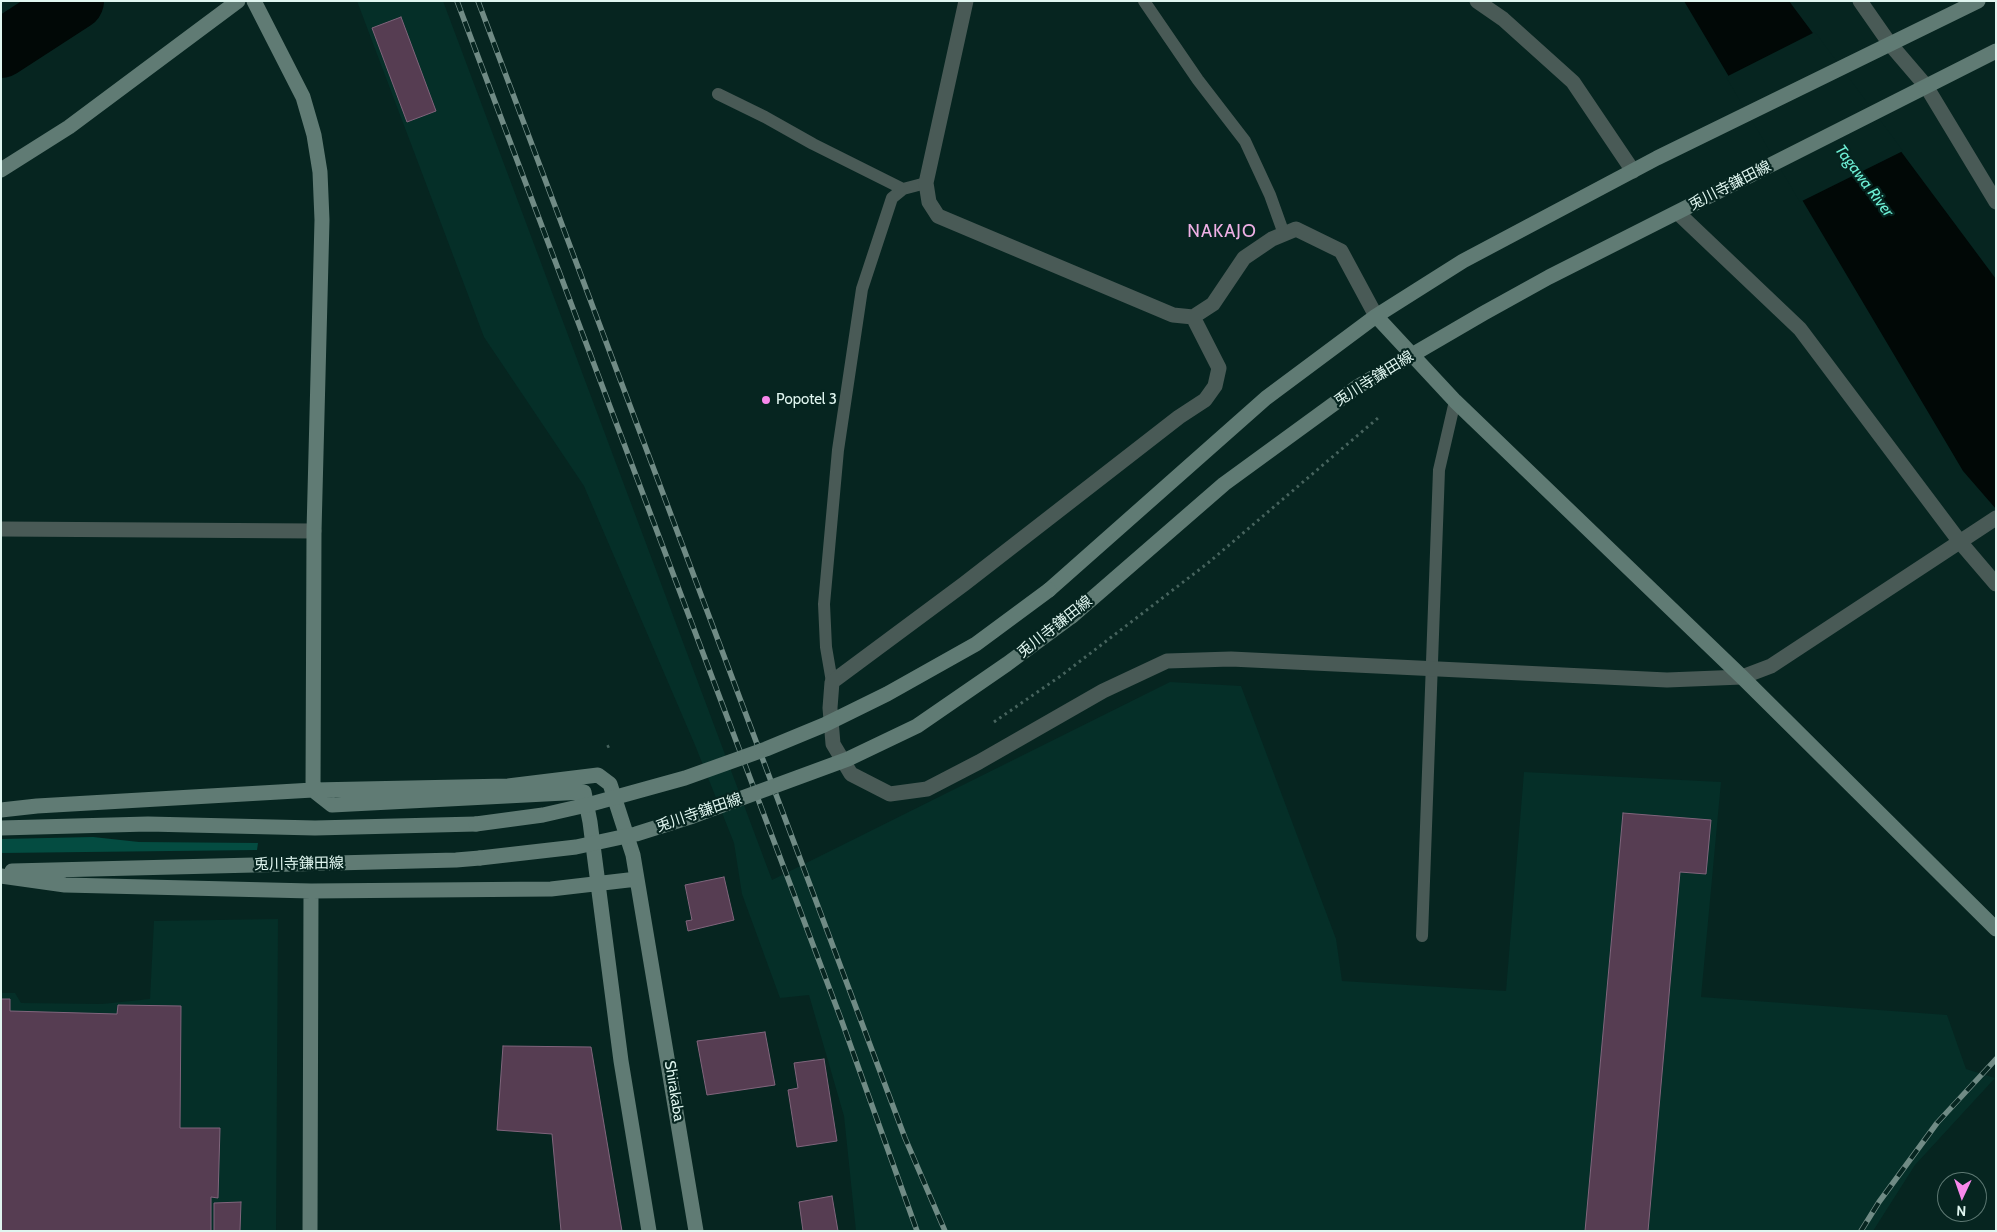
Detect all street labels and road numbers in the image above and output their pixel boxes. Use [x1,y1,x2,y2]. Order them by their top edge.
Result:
street label: 兎川寺鎌田線 [1686,158,1774,214]
street label: 兎川寺鎌田線 [1331,348,1417,410]
street label: 兎川寺鎌田線 [1014,592,1096,662]
street label: 兎川寺鎌田線 [654,790,744,836]
street label: 兎川寺鎌田線 [254,854,344,874]
street label: Shirakaba [660,1059,688,1123]

